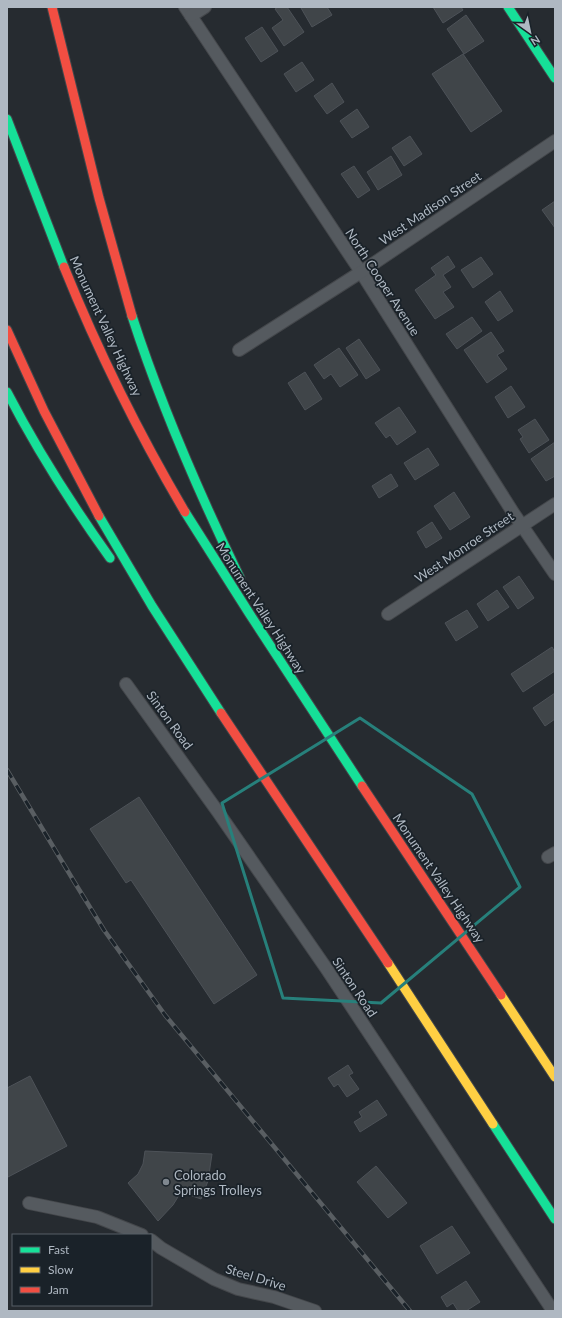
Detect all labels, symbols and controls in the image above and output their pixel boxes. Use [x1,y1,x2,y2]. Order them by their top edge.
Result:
north arrow [510,12,550,52]
text: N [529,33,543,49]
street label: West Madison Street [376,168,484,248]
street label: North Cooper Avenue [342,225,424,339]
street label: Monument Valley Highway [66,253,146,399]
street label: West Monroe Street [411,508,517,586]
street label: Monument Valley Highway [213,540,310,677]
street label: Sinton Road [143,688,197,752]
street label: Monument Valley Highway [390,810,489,946]
street label: Sinton Road [329,954,381,1020]
place label: Colorado Springs Trolleys [174,1167,262,1198]
marker: Colorado Springs Trolleys [161,1177,171,1187]
legend [12,1234,152,1306]
text: Fast [48,1242,70,1257]
street label: Steel Drive [224,1260,288,1294]
text: Slow [48,1262,74,1277]
text: Jam [48,1282,69,1297]

